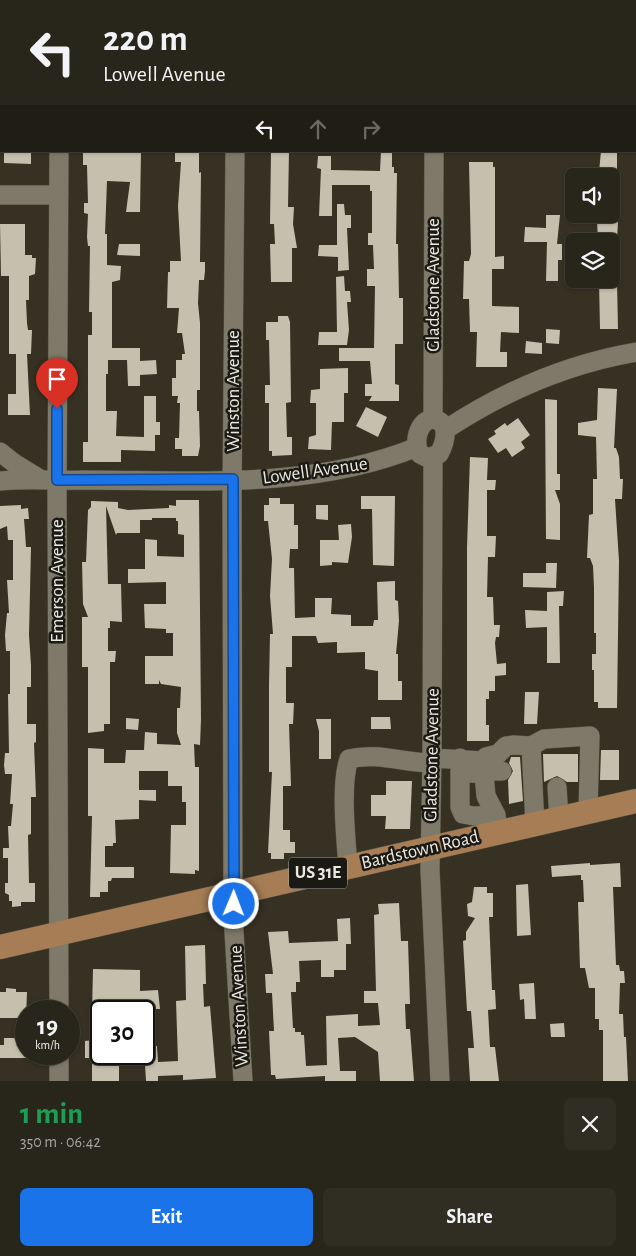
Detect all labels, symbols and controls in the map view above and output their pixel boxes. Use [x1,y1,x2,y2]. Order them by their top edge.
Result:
icon: left [20,20,85,85]
text: 220 m [103,22,188,57]
text: Lowell Avenue [103,63,226,85]
icon: left [251,115,279,143]
icon: ahead [304,115,332,143]
icon: right [357,115,385,143]
map controls [565,168,620,288]
button: sound [565,168,620,223]
street label: Gladstone Avenue [424,218,443,352]
button: layers [565,233,620,288]
street label: Winston Avenue [224,330,243,452]
pin [36,358,78,409]
icon: arrive [43,365,71,393]
street label: Lowell Avenue [261,454,369,488]
street label: Emerson Avenue [48,519,67,643]
street label: Gladstone Avenue [421,688,443,822]
street label: Bardstown Road [359,827,481,873]
road number: US 31E [289,858,347,888]
position arrow [207,877,259,929]
street label: Winston Avenue [226,945,252,1067]
speed limit sign: 30 [90,1000,155,1065]
text: 19 [37,1014,58,1039]
text: km/h [35,1039,60,1051]
button: close [564,1098,616,1150]
text: 1 min [20,1099,83,1129]
text: 350 m · 06:42 [20,1134,101,1150]
button: Exit [20,1188,313,1246]
button: Share [323,1188,616,1246]

